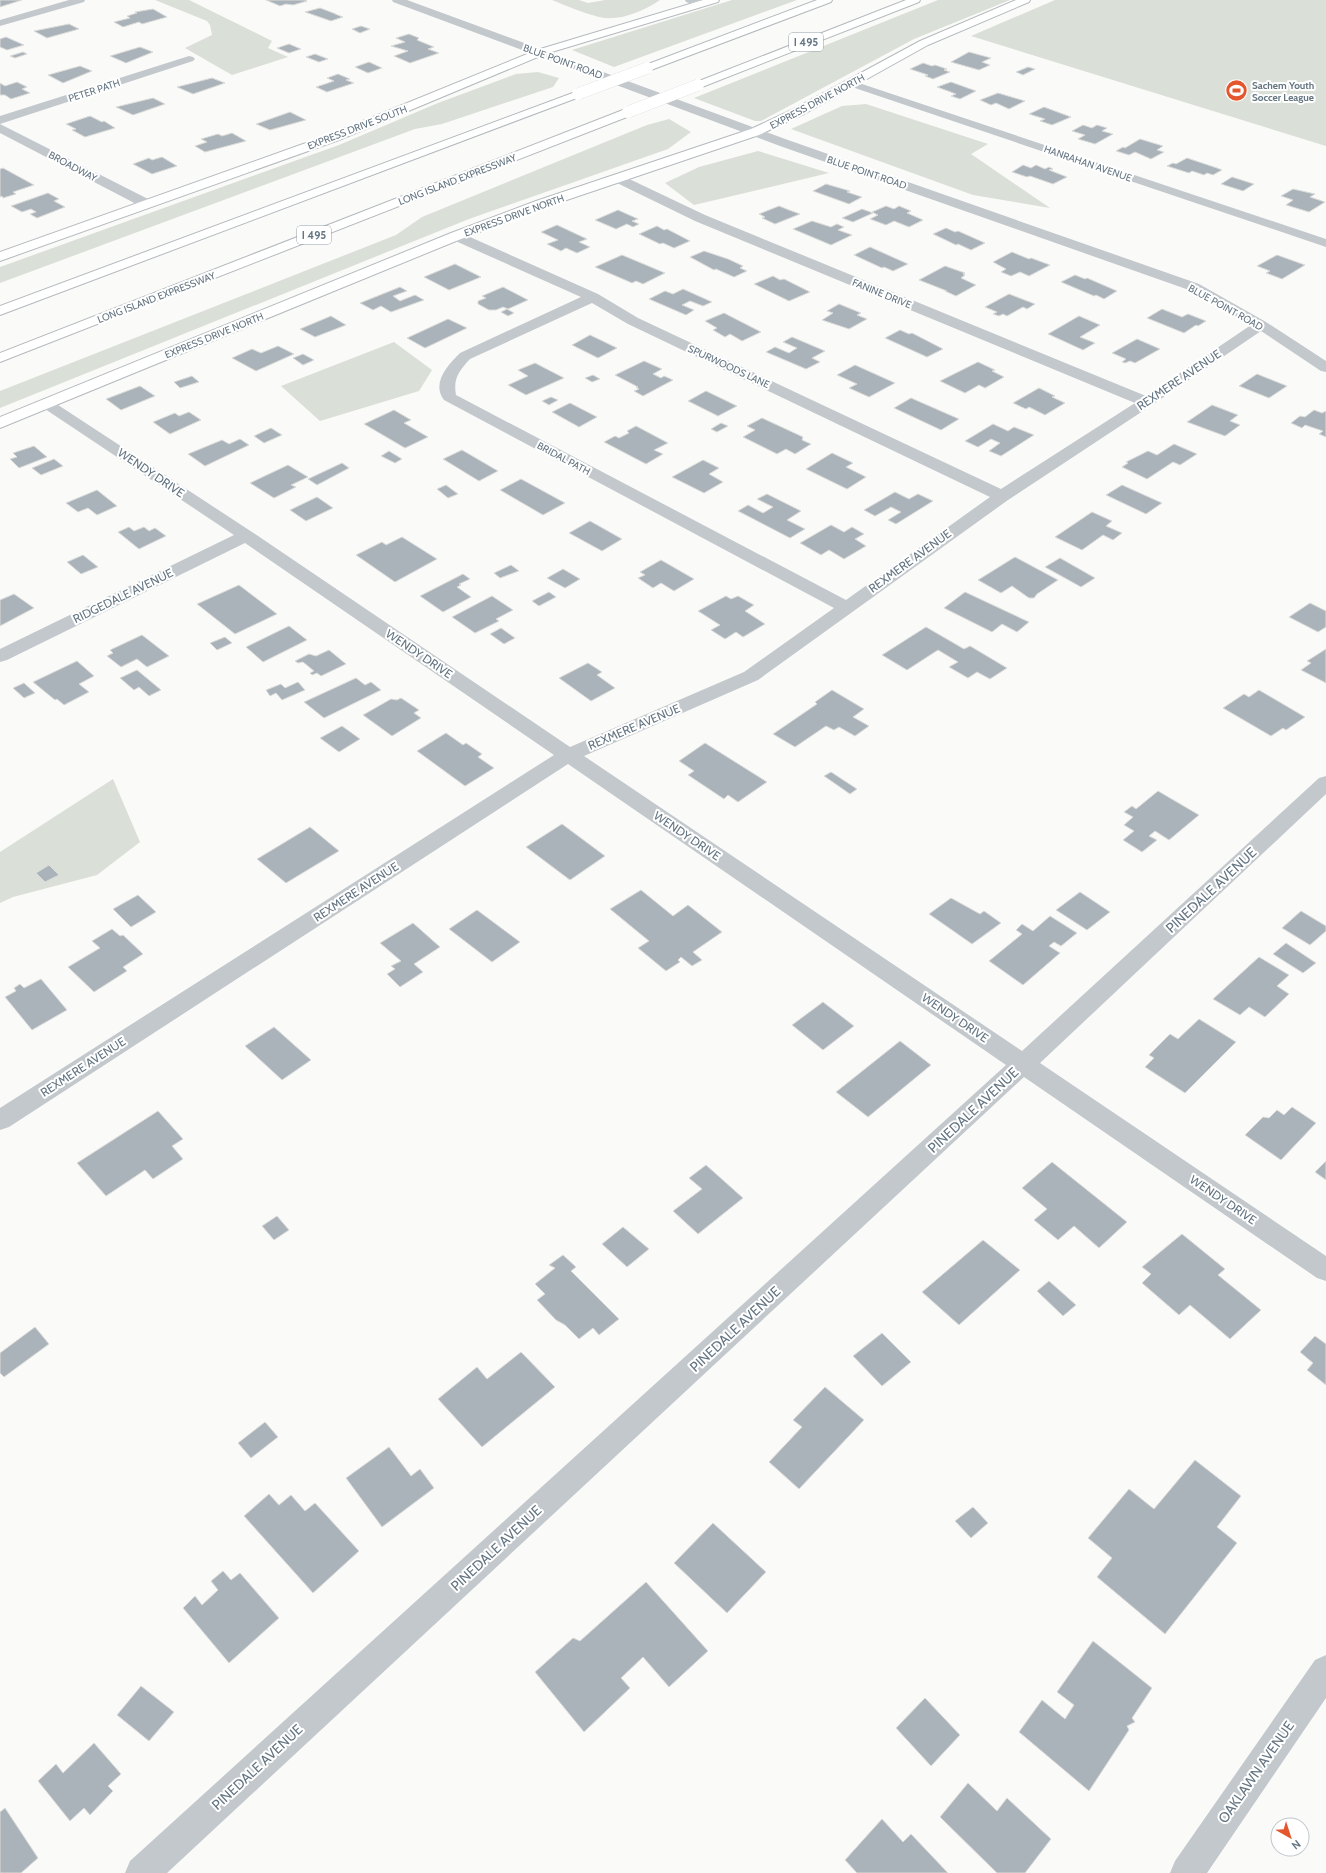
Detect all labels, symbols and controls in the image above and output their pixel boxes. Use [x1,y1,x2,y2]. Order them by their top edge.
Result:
road number: I 495 [789,33,823,51]
street label: BLUE POINT ROAD [521,41,604,82]
street label: EXPRESS DRIVE NORTH [768,71,867,132]
street label: PETER PATH [67,76,122,105]
sports icon: Sachem Youth Soccer League [1224,78,1250,104]
place label: Sachem Youth Soccer League [1252,79,1314,104]
street label: EXPRESS DRIVE SOUTH [306,102,409,152]
street label: HANRAHAN AVENUE [1042,142,1134,185]
street label: BROADWAY [46,148,100,185]
street label: LONG ISLAND EXPRESSWAY [396,151,518,208]
street label: BLUE POINT ROAD [825,153,908,192]
street label: EXPRESS DRIVE NORTH [462,191,566,240]
road number: I 495 [297,226,331,244]
street label: LONG ISLAND EXPRESSWAY [95,269,217,326]
street label: FANINE DRIVE [850,276,914,311]
street label: BLUE POINT ROAD [1186,282,1265,333]
street label: EXPRESS DRIVE NORTH [163,310,266,361]
street label: SPURWOODS LANE [686,342,772,391]
street label: REXMERE AVENUE [1134,346,1224,413]
street label: BRIDAL PATH [535,439,593,478]
street label: WENDY DRIVE [115,445,188,501]
street label: REXMERE AVENUE [865,525,954,596]
street label: RIDGEDALE AVENUE [70,565,176,626]
street label: WENDY DRIVE [383,626,456,682]
street label: REXMERE AVENUE [586,700,682,753]
street label: WENDY DRIVE [651,808,724,864]
street label: PINEDALE AVENUE [1162,843,1260,937]
street label: REXMERE AVENUE [310,858,401,925]
street label: WENDY DRIVE [919,990,992,1046]
street label: REXMERE AVENUE [37,1033,128,1100]
street label: PINEDALE AVENUE [924,1063,1022,1157]
street label: WENDY DRIVE [1187,1172,1260,1228]
street label: PINEDALE AVENUE [686,1282,784,1376]
street label: PINEDALE AVENUE [447,1501,545,1595]
street label: OAKLAWN AVENUE [1214,1717,1298,1827]
street label: PINEDALE AVENUE [208,1720,306,1814]
north arrow [1270,1817,1310,1857]
text: N [1289,1837,1304,1853]

